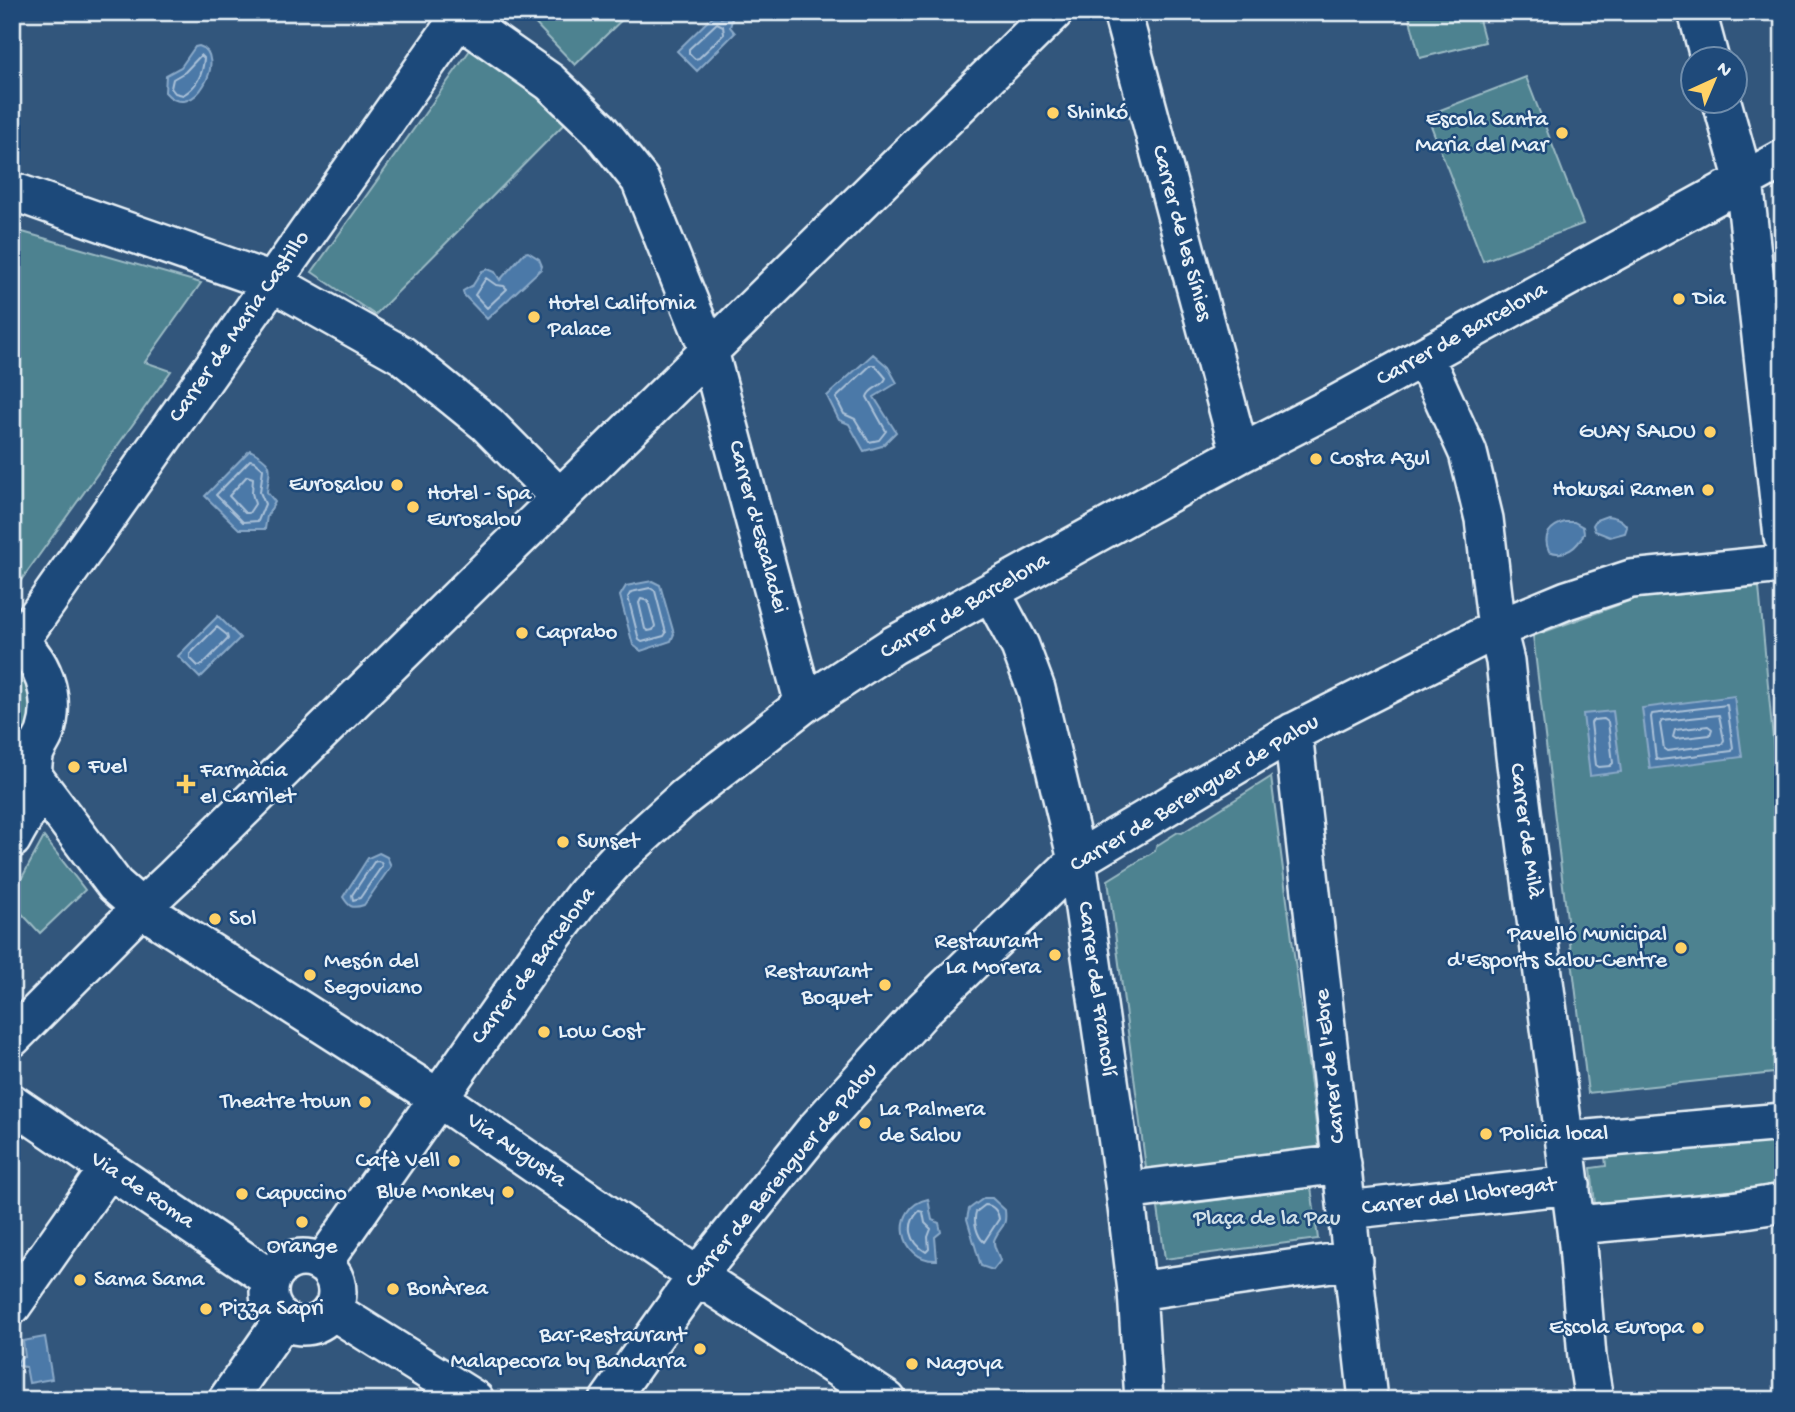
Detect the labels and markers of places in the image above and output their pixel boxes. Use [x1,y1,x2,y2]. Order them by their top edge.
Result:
place label: Shinkó [1067,100,1128,127]
marker: Shinkó [1045,105,1061,121]
place label: Escola Santa Maria del Mar [1415,107,1550,160]
marker: Escola Santa Maria del Mar [1554,125,1570,141]
place label: Dia [1691,286,1727,313]
place label: Hotel California Palace [547,291,697,344]
marker: Dia [1671,291,1687,307]
marker: Hotel California Palace [526,309,542,325]
place label: GUAY SALOU [1579,419,1696,446]
marker: GUAY SALOU [1702,424,1718,440]
place label: Costa Azul [1330,446,1430,473]
marker: Costa Azul [1308,451,1324,467]
place label: Eurosalou [289,472,383,499]
marker: Eurosalou [389,477,405,493]
place label: Hokusai Ramen [1552,477,1694,504]
place label: Hotel - Spa Eurosalou [427,481,532,534]
marker: Hokusai Ramen [1700,482,1716,498]
marker: Hotel - Spa Eurosalou [405,499,421,515]
place label: Caprabo [536,620,618,647]
marker: Caprabo [514,625,530,641]
place label: Fuel [87,754,128,781]
place label: Farmàcia el Carrilet [199,758,297,811]
marker: Fuel [66,759,82,775]
marker: Farmàcia el Carrilet [178,776,194,792]
place label: Sunset [577,829,641,856]
marker: Sunset [555,834,571,850]
place label: Sol [229,906,257,933]
marker: Sol [207,911,223,927]
place label: Pavelló Municipal d'Esports Salou-Centre [1447,922,1668,975]
place label: Restaurant La Morera [934,929,1043,982]
marker: Pavelló Municipal d'Esports Salou-Centre [1673,940,1689,956]
marker: Restaurant La Morera [1047,947,1063,963]
place label: Mesón del Segoviano [324,949,422,1002]
place label: Restaurant Boquet [764,959,873,1012]
marker: Mesón del Segoviano [302,967,318,983]
marker: Restaurant Boquet [877,977,893,993]
place label: Low Cost [558,1019,646,1046]
marker: Low Cost [536,1024,552,1040]
place label: Theatre town [218,1089,351,1116]
marker: Theatre town [357,1094,373,1110]
place label: La Palmera de Salou [879,1097,987,1150]
marker: La Palmera de Salou [857,1115,873,1131]
place label: Policia local [1499,1121,1608,1148]
marker: Policia local [1478,1126,1494,1142]
place label: Cafè Vell [356,1148,440,1175]
marker: Cafè Vell [446,1153,462,1169]
place label: Blue Monkey [376,1179,494,1206]
place label: Capuccino [256,1181,347,1208]
marker: Blue Monkey [500,1184,516,1200]
marker: Capuccino [234,1186,250,1202]
marker: Orange [294,1214,310,1230]
place label: Orange [267,1234,338,1261]
place label: Sama Sama [94,1267,206,1294]
marker: Sama Sama [72,1272,88,1288]
place label: BonÀrea [406,1275,489,1303]
marker: BonÀrea [385,1281,401,1297]
place label: Pizza Sapri [219,1296,324,1323]
marker: Pizza Sapri [198,1301,214,1317]
place label: Escola Europa [1549,1315,1685,1342]
marker: Escola Europa [1690,1320,1706,1336]
place label: Bar-Restaurant Malapecora by Bandarra [450,1323,688,1376]
marker: Bar-Restaurant Malapecora by Bandarra [692,1341,708,1357]
place label: Nagoya [926,1351,1004,1378]
marker: Nagoya [904,1356,920,1372]

